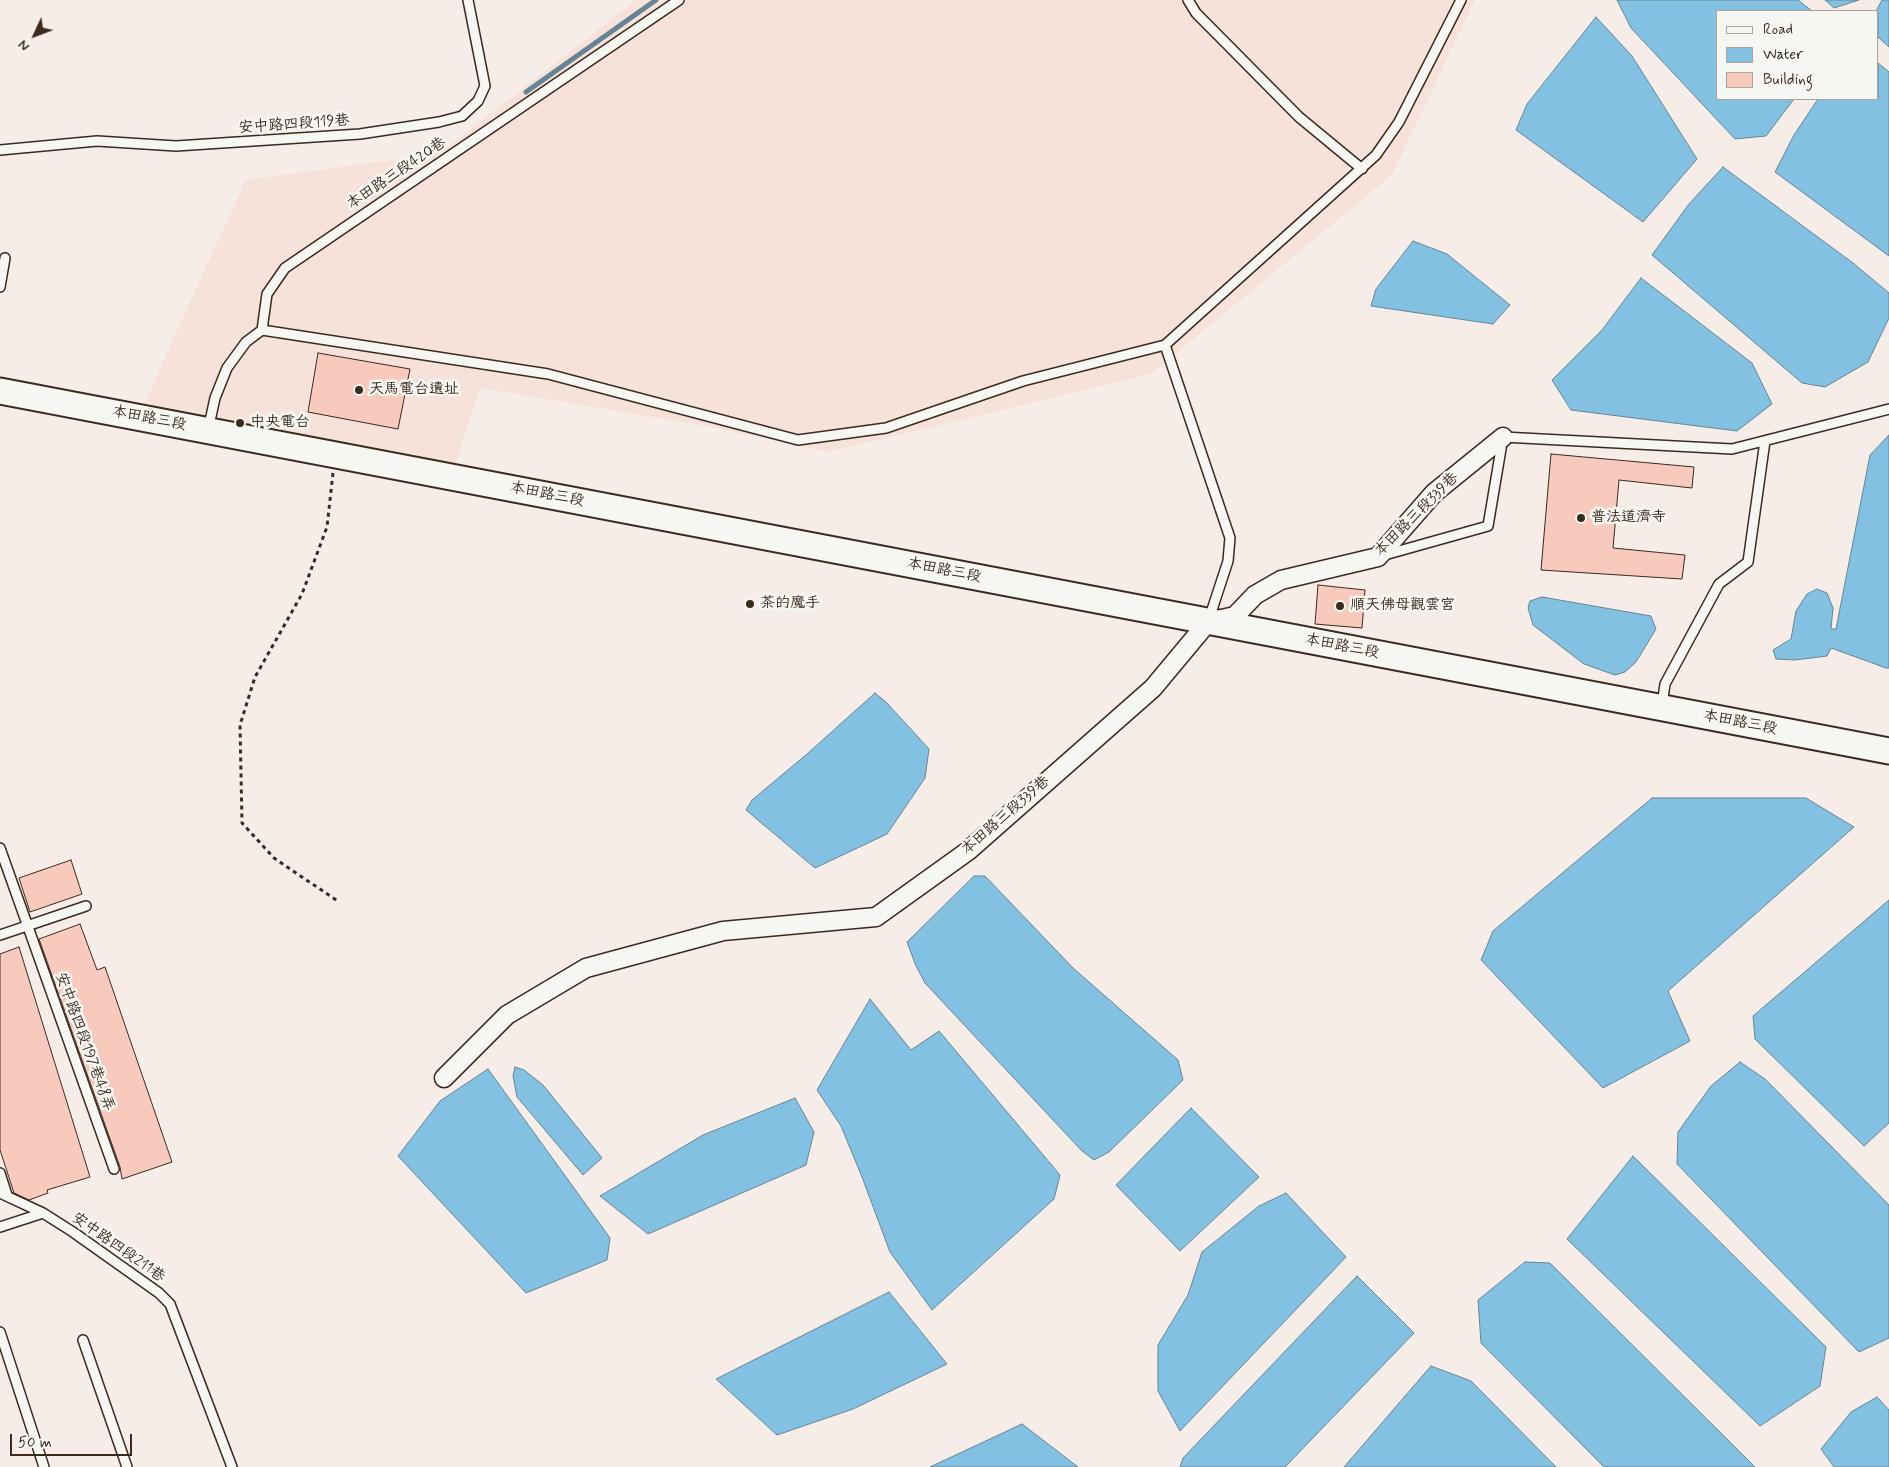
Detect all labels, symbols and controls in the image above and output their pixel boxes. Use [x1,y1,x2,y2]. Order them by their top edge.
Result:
north arrow [10,10,60,60]
legend [1716,10,1879,100]
text: Road [1763,20,1793,40]
text: N [14,36,34,55]
text: Water [1763,45,1803,65]
text: Building [1763,70,1813,90]
street label: 安中路四段119巷 [238,112,350,138]
street label: 本田路三段420巷 [344,134,450,214]
place label: 天馬電台遺址 [369,381,459,399]
marker: 天馬電台遺址 [353,384,365,396]
street label: 本田路三段 [110,403,188,435]
place label: 中央電台 [250,414,310,432]
marker: 中央電台 [234,417,246,429]
street label: 本田路三段339巷 [1371,469,1463,561]
street label: 本田路三段 [508,479,586,511]
place label: 普法道濟寺 [1591,509,1666,527]
marker: 普法道濟寺 [1575,512,1587,524]
street label: 本田路三段 [905,555,983,587]
place label: 茶的魔手 [760,595,820,613]
place label: 順天佛母觀雲宮 [1350,597,1455,615]
marker: 茶的魔手 [744,598,756,610]
marker: 順天佛母觀雲宮 [1334,600,1346,612]
street label: 本田路三段 [1303,631,1381,663]
street label: 本田路三段 [1701,707,1779,739]
street label: 本田路三段339巷 [958,773,1054,859]
street label: 安中路四段197巷48弄 [51,970,117,1114]
street label: 安中路四段211巷 [68,1209,168,1287]
scale bar [12,1424,135,1456]
text: 50 m [18,1433,52,1453]

